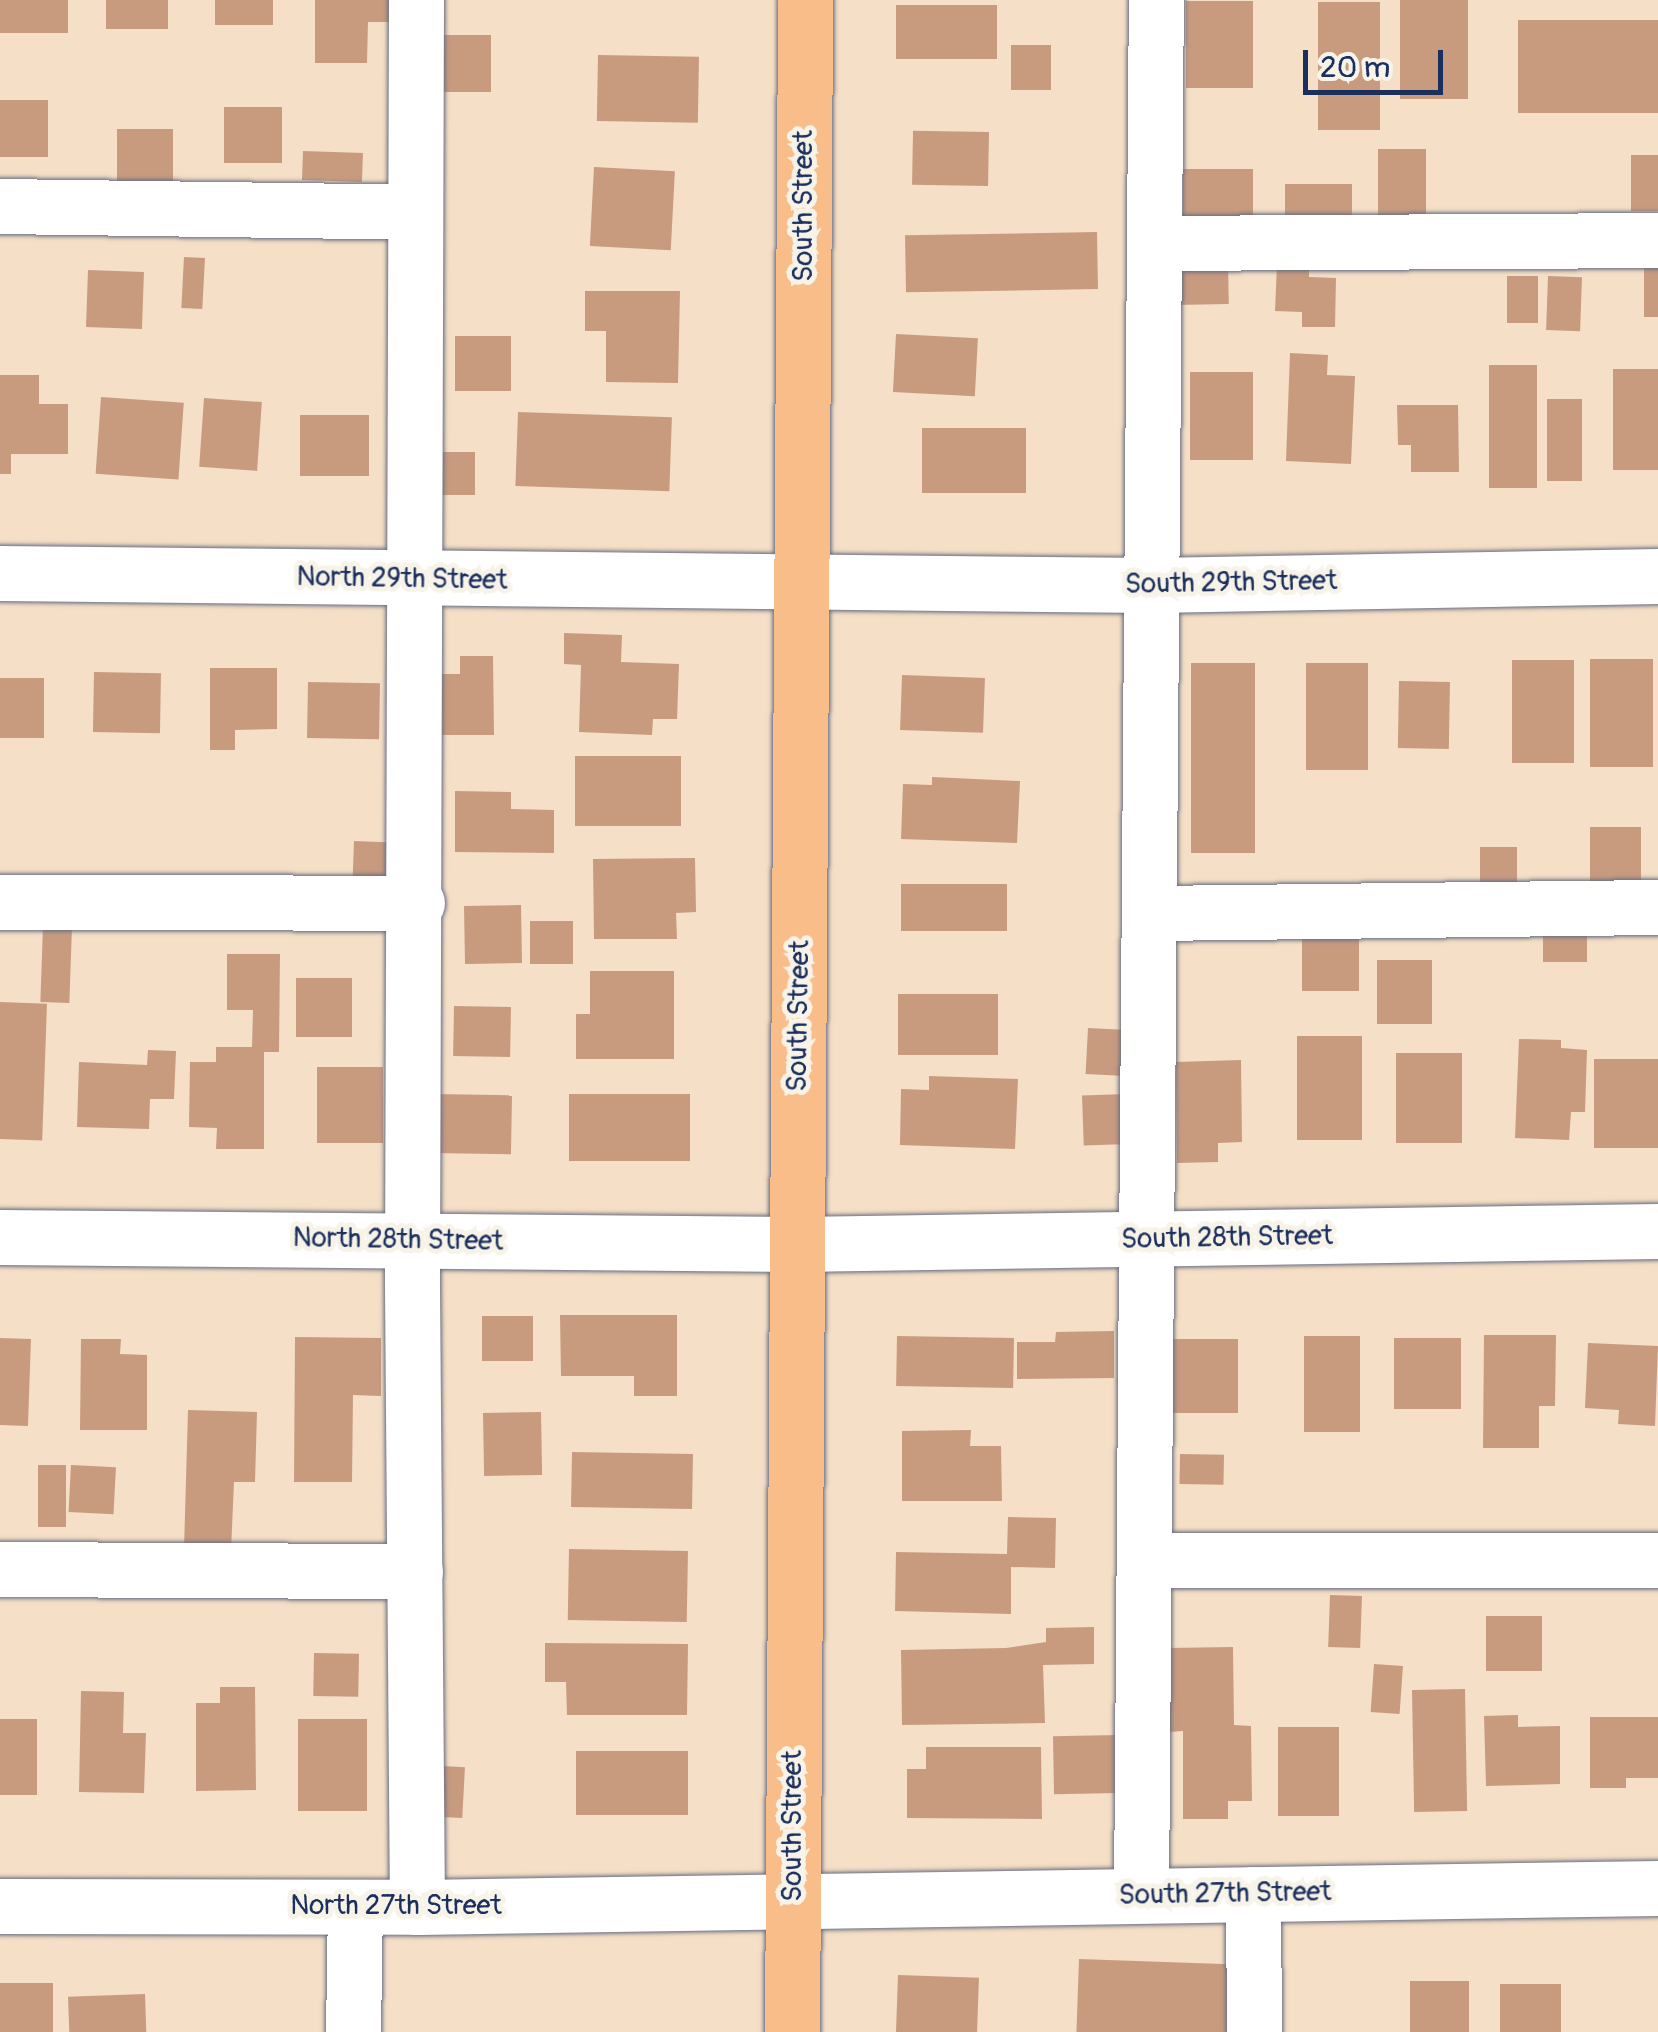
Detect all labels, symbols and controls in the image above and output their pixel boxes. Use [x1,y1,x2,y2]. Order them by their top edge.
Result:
scale bar [1308,30,1448,92]
text: 20 m [1320,49,1390,86]
street label: South Street [787,130,821,282]
street label: North 29th Street [296,560,508,598]
street label: South 29th Street [1125,564,1337,602]
street label: South Street [781,940,817,1092]
street label: South 28th Street [1121,1219,1333,1257]
street label: North 28th Street [292,1221,504,1259]
street label: South Street [776,1750,810,1902]
street label: South 27th Street [1118,1875,1332,1913]
street label: North 27th Street [290,1889,502,1923]

